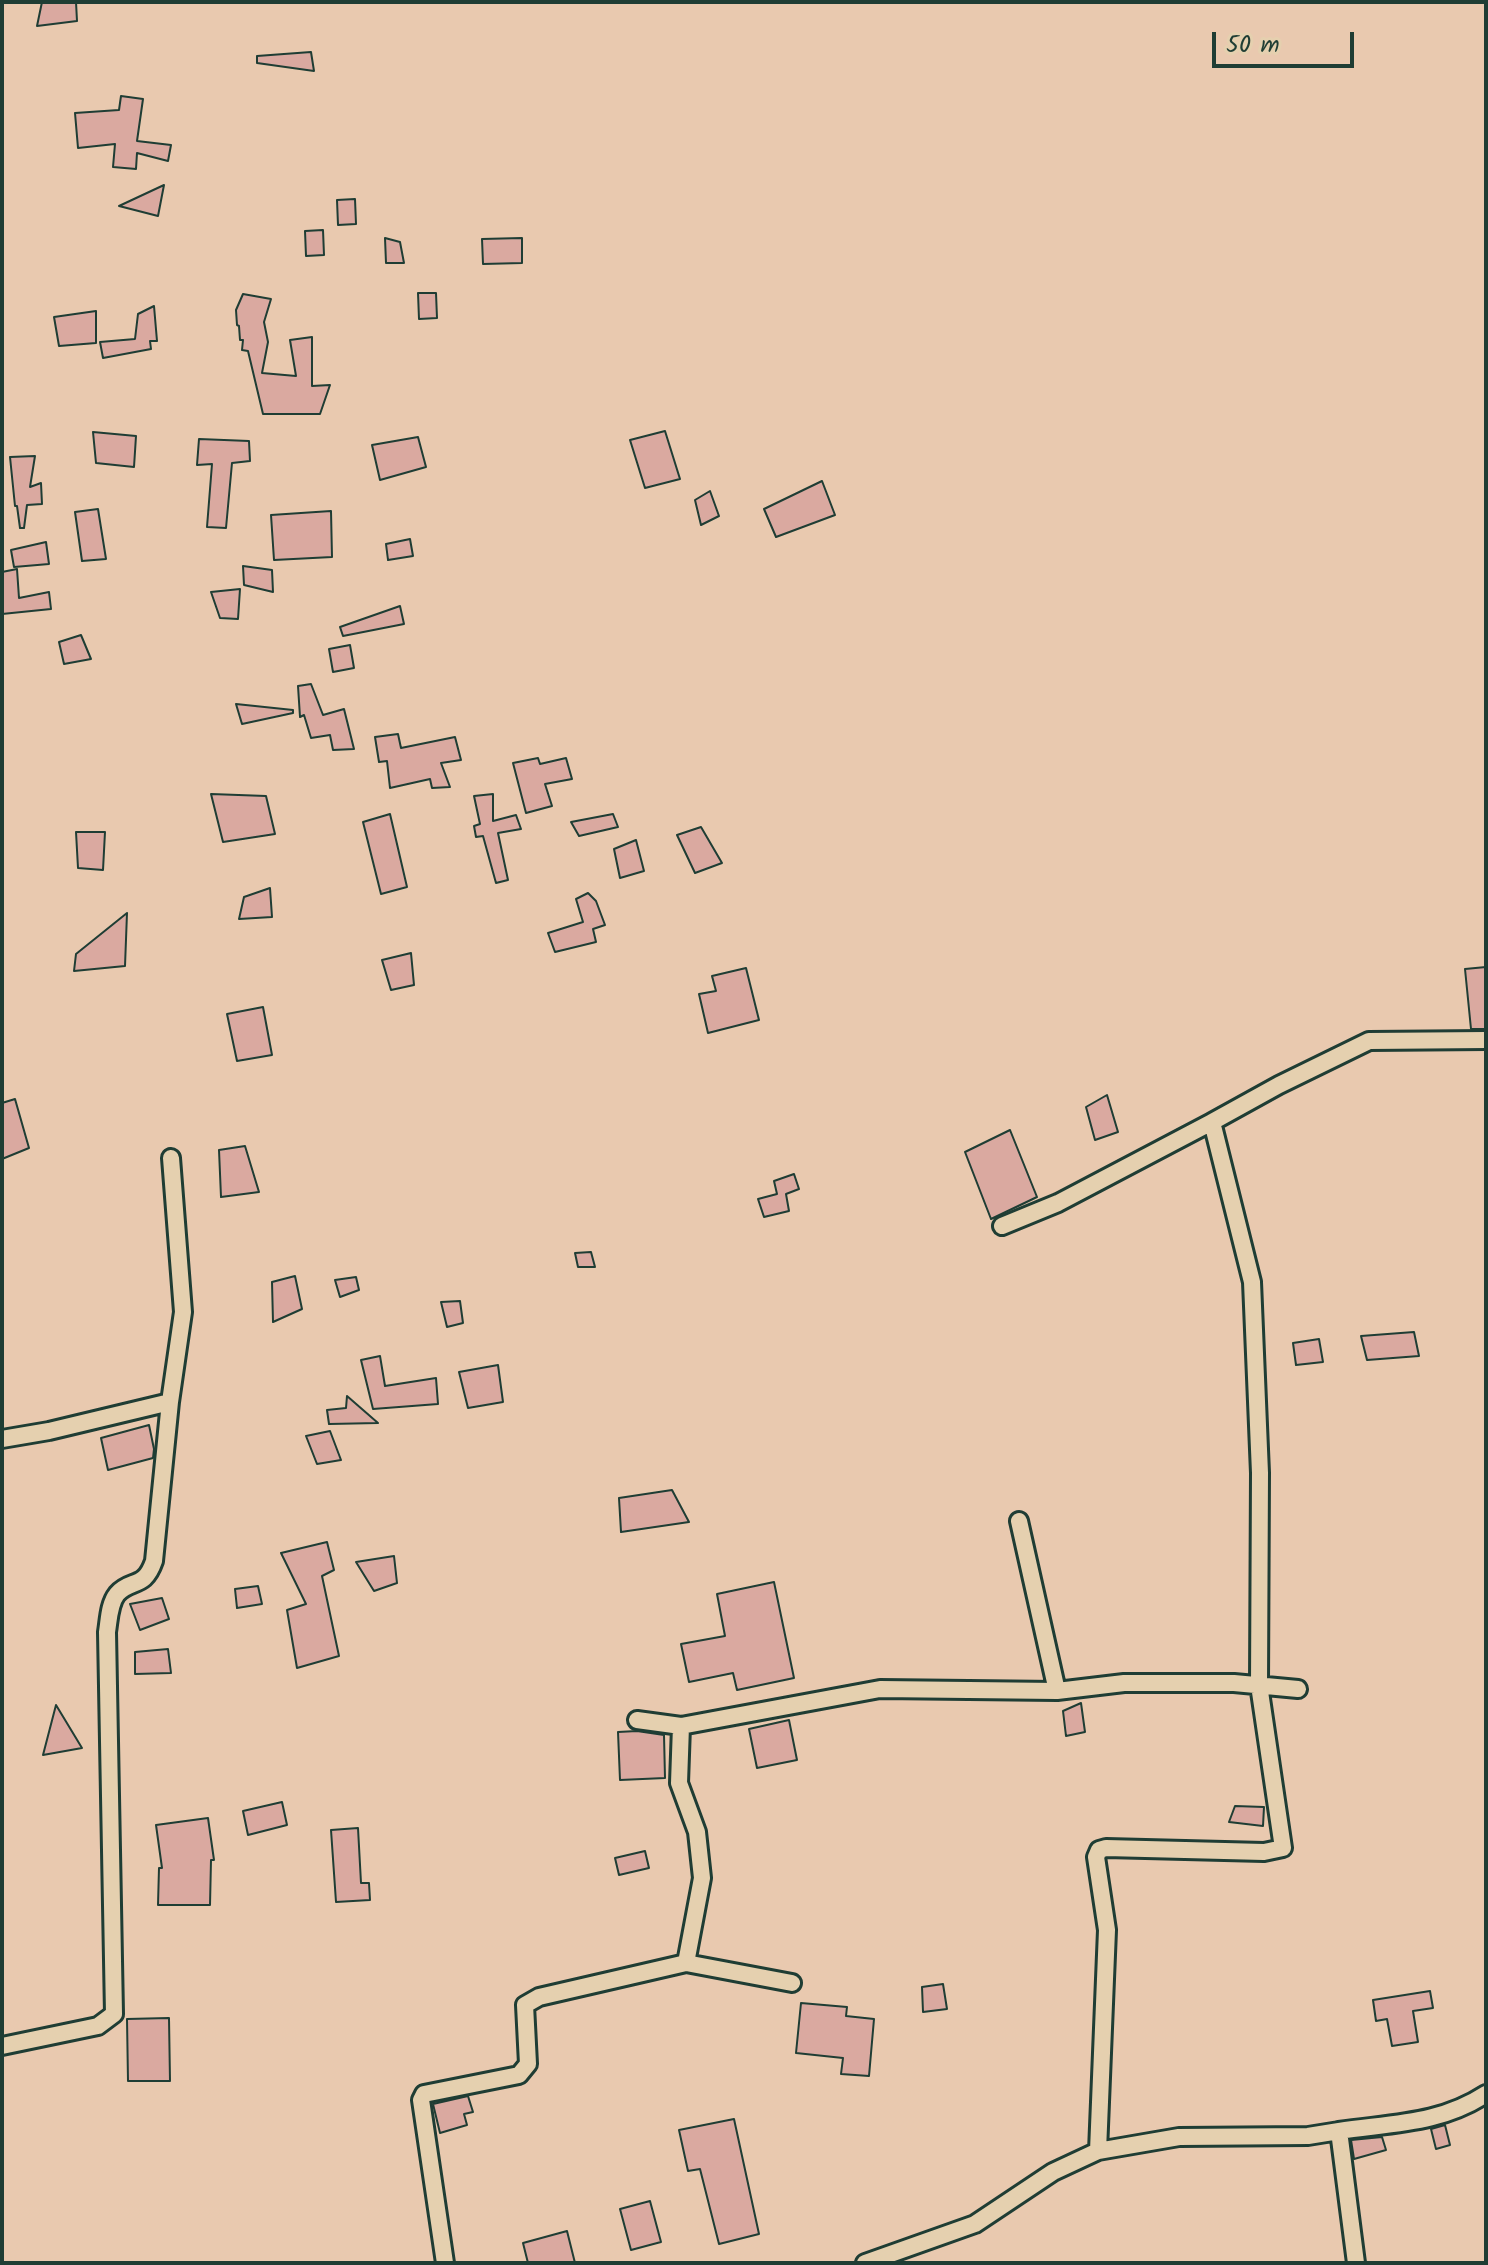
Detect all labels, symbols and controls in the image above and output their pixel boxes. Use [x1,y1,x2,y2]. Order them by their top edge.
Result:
scale bar [1216,16,1358,66]
text: 50 m [1226,26,1280,65]

